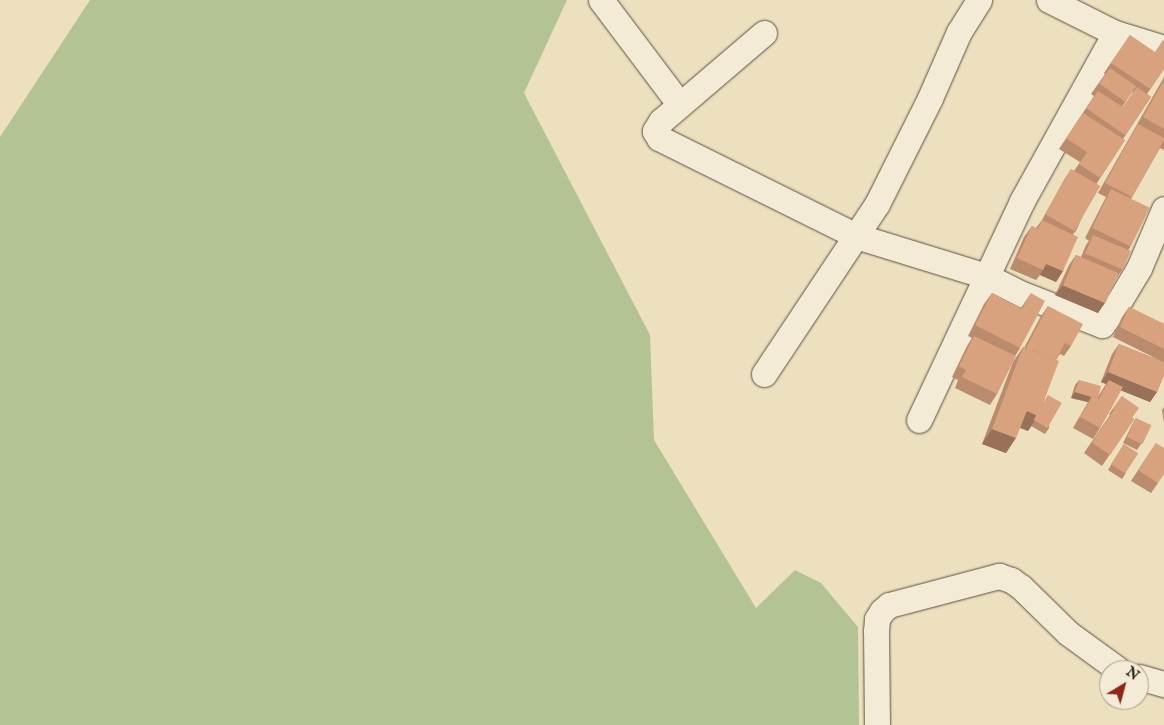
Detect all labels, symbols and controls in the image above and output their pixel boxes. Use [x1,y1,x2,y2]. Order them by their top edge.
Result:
north arrow [1099,660,1149,710]
text: N [1122,663,1143,685]

